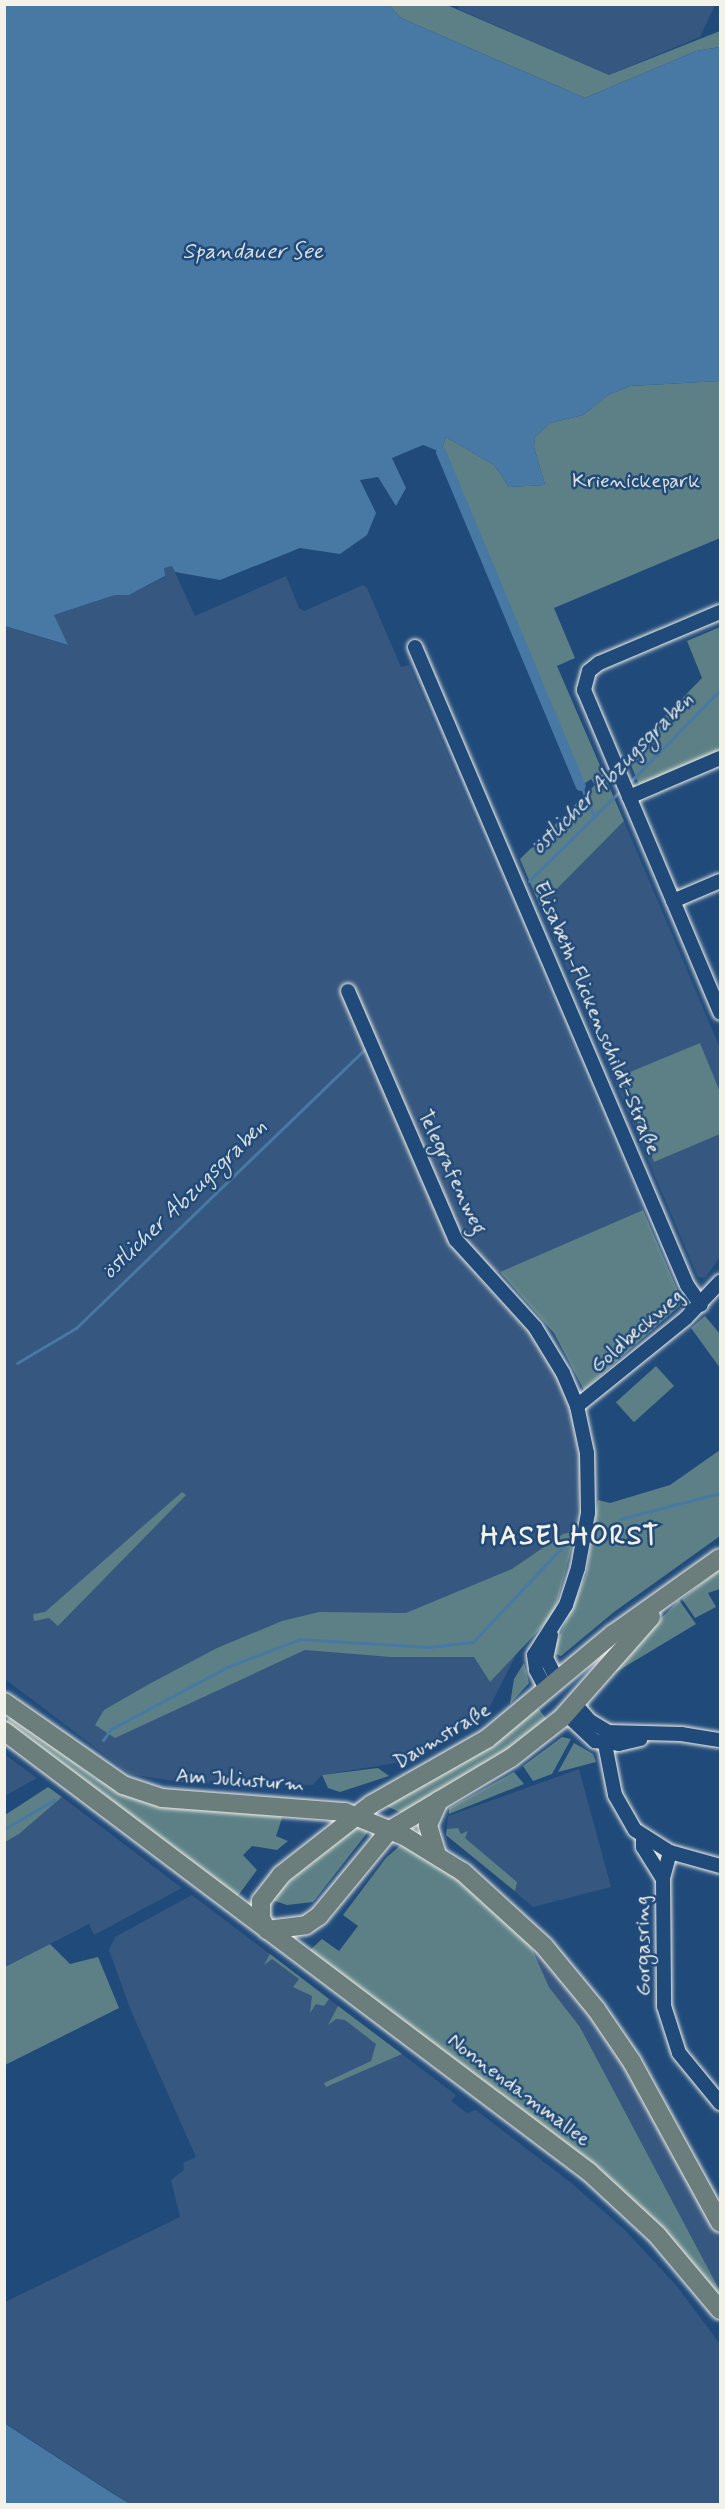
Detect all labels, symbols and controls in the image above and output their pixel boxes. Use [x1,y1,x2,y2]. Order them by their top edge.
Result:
water label: Spandauer See [182,240,324,266]
park label: Krienickepark [572,468,700,494]
water label: östlicher Abzugsgraben [528,689,698,859]
street label: Elisabeth-Flickenschildt-Straße [528,878,666,1158]
street label: Telegrafenweg [412,1105,492,1239]
water label: östlicher Abzugsgraben [98,1116,272,1284]
street label: Goldbeckweg [585,1284,689,1378]
district label: HASELHORST [481,1521,659,1553]
street label: Daumstraße [389,1697,495,1775]
street label: Am Juliusturm [173,1763,307,1797]
street label: Gorgasring [630,1896,656,1996]
street label: Nonnendammallee [442,2028,596,2152]

